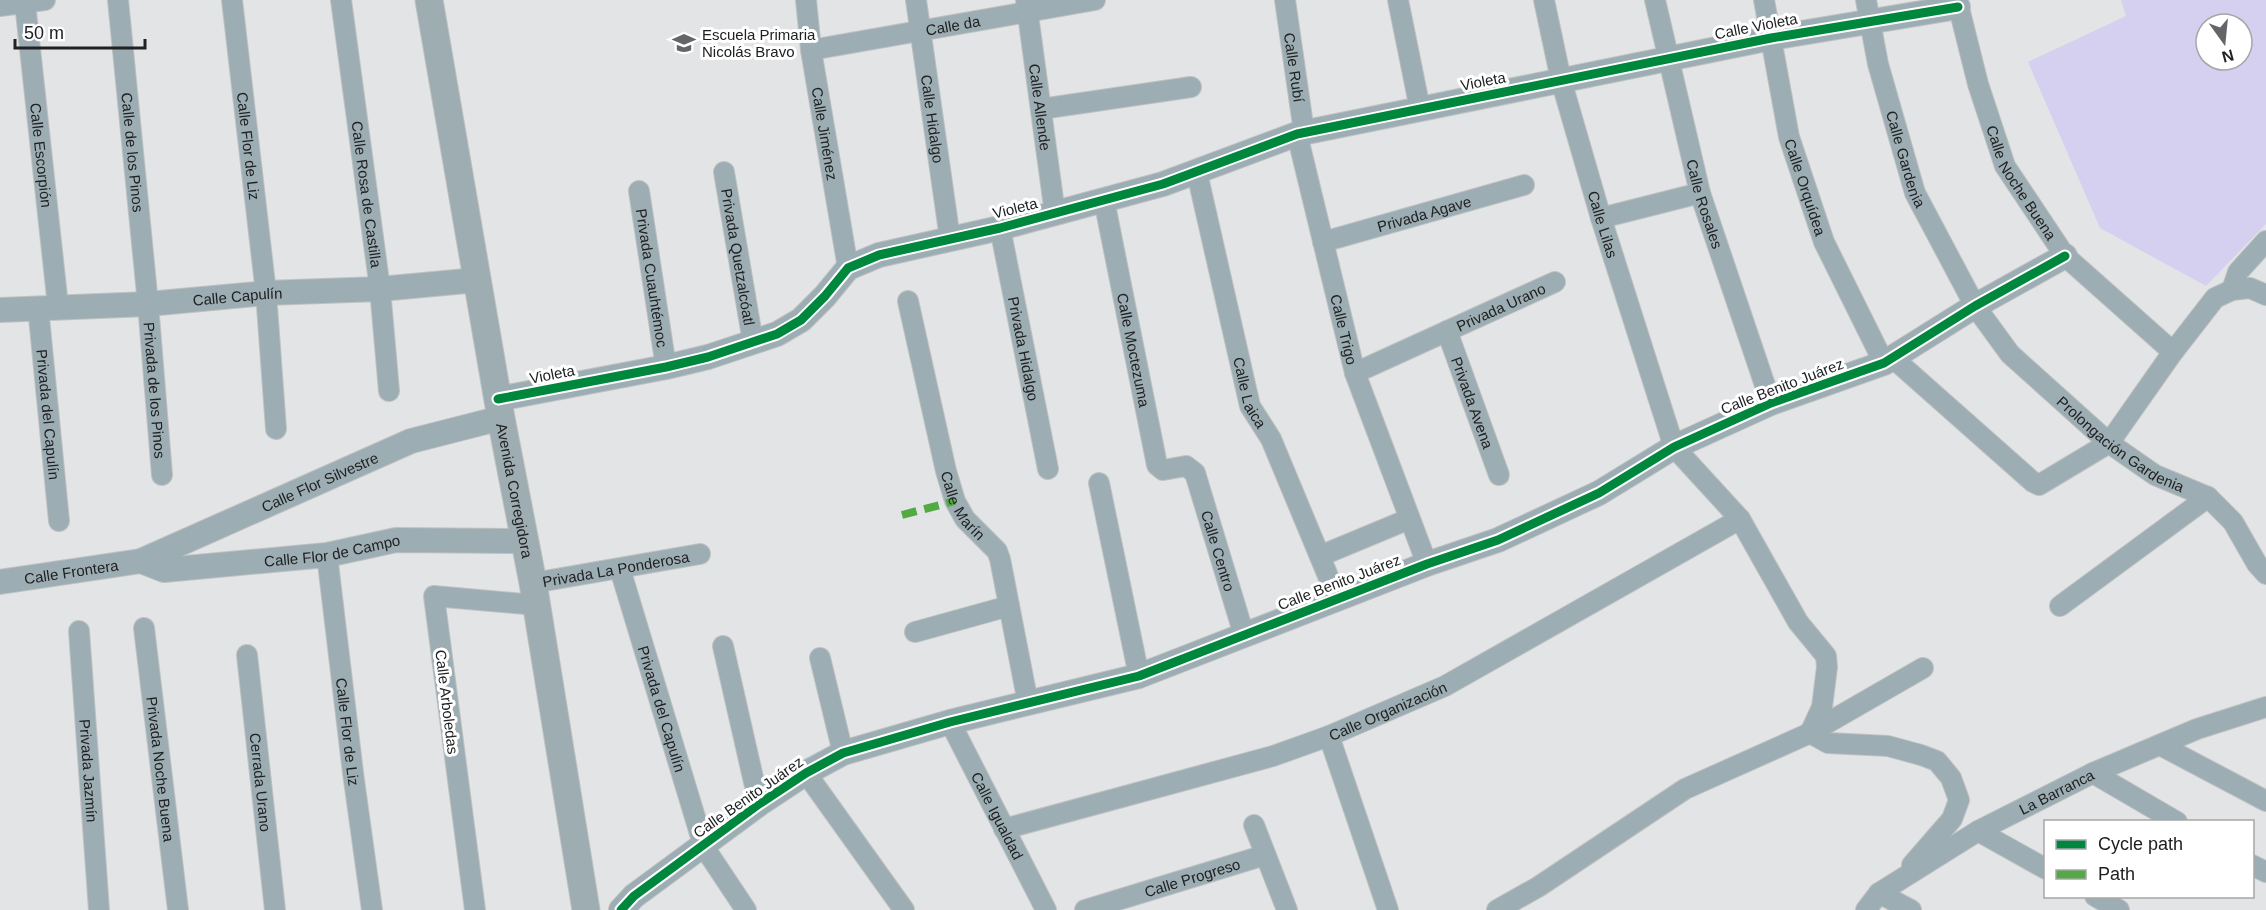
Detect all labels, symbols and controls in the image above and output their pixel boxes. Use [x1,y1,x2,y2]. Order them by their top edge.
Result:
street label: Calle Violeta [1713,10,1799,42]
scale bar [15,12,146,50]
street label: Calle da [924,12,982,38]
north arrow [2194,12,2254,72]
text: 50 m [24,23,64,43]
place label: Escuela Primaria Nicolás Bravo [702,26,816,60]
school or university icon: Escuela Primaria Nicolás Bravo [671,30,697,56]
street label: Calle Rubí [1281,31,1308,104]
text: N [2220,46,2236,66]
street label: Calle Allende [1026,62,1055,152]
street label: Violeta [1459,68,1508,94]
street label: Calle Hidalgo [918,73,948,164]
street label: Calle Jiménez [809,86,841,181]
street label: Calle Flor de Liz [234,91,264,201]
street label: Calle de los Pinos [119,92,147,213]
street label: Calle Escorpión [27,102,56,208]
street label: Calle Gardenia [1883,109,1930,211]
street label: Calle Rosa de Castilla [349,120,386,269]
street label: Calle Noche Buena [1984,123,2061,243]
street label: Calle Orquídea [1782,136,1830,238]
street label: Calle Rosales [1684,157,1727,251]
street label: Privada Quetzalcóatl [718,187,758,326]
street label: Calle Lilas [1585,189,1622,260]
street label: Privada Agave [1375,192,1473,235]
street label: Violeta [991,194,1040,222]
street label: Privada Cuauhtémoc [633,207,671,349]
street label: Privada Urano [1453,279,1548,334]
street label: Calle Capulín [192,284,283,308]
street label: Calle Moctezuma [1114,292,1154,409]
street label: Calle Trigo [1328,292,1361,366]
street label: Privada Hidalgo [1005,295,1043,402]
street label: Privada de los Pinos [141,321,169,459]
street label: Privada del Capulín [34,348,63,481]
street label: Privada Avena [1448,354,1497,451]
street label: Calle Laica [1231,355,1271,432]
street label: Calle Benito Juárez [1718,355,1846,417]
street label: Violeta [528,361,577,387]
street label: Prolongación Gardenia [2054,392,2187,495]
street label: Avenida Corregidora [494,421,537,560]
street label: Calle Flor Silvestre [259,448,381,515]
street label: Calle Marín [938,469,989,543]
street label: Calle Centro [1198,508,1239,593]
street label: Calle Flor de Campo [263,531,402,569]
street label: Privada La Ponderosa [541,547,691,590]
street label: Calle Benito Juárez [1275,551,1403,613]
street label: Calle Frontera [23,556,120,587]
street label: Privada del Capulín [635,644,689,774]
street label: Calle Arboledas [432,649,462,755]
street label: Calle Flor de Liz [333,677,363,787]
street label: Calle Organización [1326,678,1449,744]
street label: Privada Noche Buena [144,695,178,843]
street label: Privada Jazmín [77,718,101,823]
street label: Cerrada Urano [247,732,275,832]
street label: Calle Benito Juárez [690,753,806,841]
street label: La Barranca [2016,765,2097,817]
street label: Calle Igualdad [968,769,1027,862]
legend [2044,820,2254,898]
text: Cycle path [2098,834,2183,854]
street label: Calle Progreso [1142,855,1242,900]
text: Path [2098,864,2135,884]

